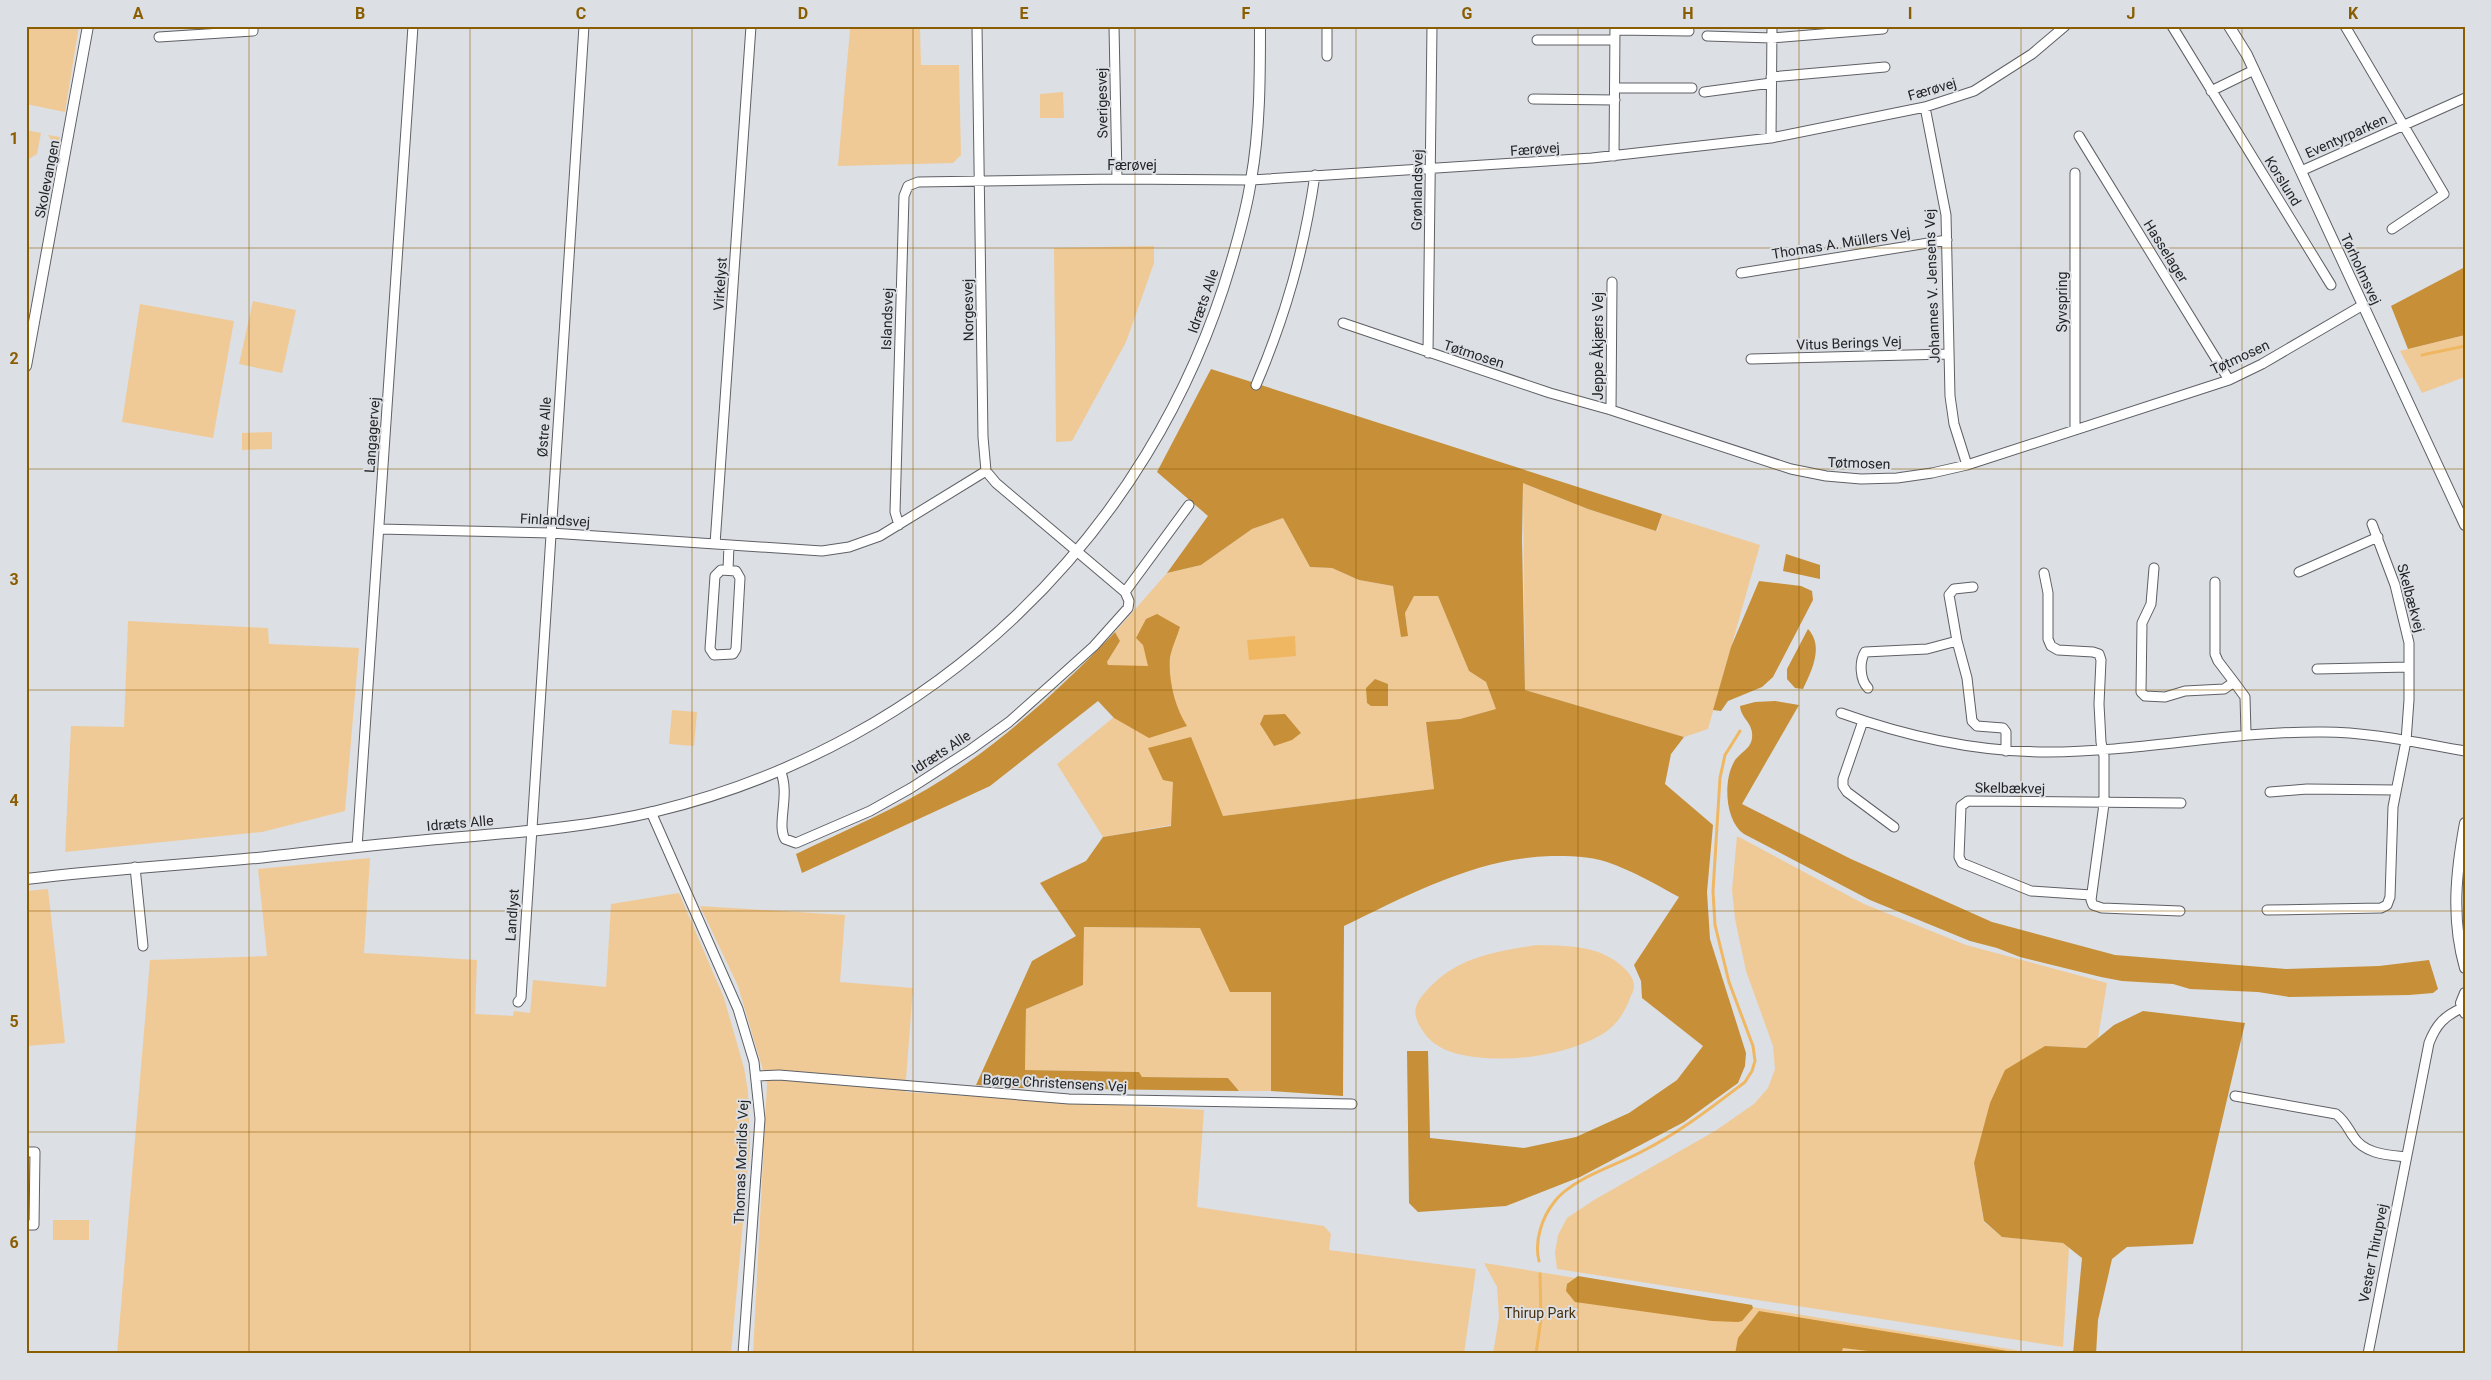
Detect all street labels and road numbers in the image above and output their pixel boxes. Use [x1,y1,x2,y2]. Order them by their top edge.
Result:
street label: Sverigesvej [1093,68,1111,138]
street label: Færøvej [1906,74,1958,104]
street label: Eventyrparken [2303,111,2389,161]
street label: Skolevangen [32,139,62,219]
street label: Færøvej [1510,139,1560,159]
street label: Grønlandsvej [1408,149,1426,231]
street label: Korslund [2262,153,2304,209]
street label: Færøvej [1107,157,1157,173]
street label: Johannes V. Jensens Vej [1921,209,1943,363]
street label: Hasselager [2141,217,2192,285]
street label: Thomas A. Müllers Vej [1771,224,1911,262]
street label: Tørholmsvej [2338,231,2384,307]
street label: Virkelyst [710,256,730,311]
street label: Idræts Alle [1185,267,1221,335]
street label: Syvspring [2054,272,2070,332]
street label: Norgesvej [959,279,977,341]
street label: Islandsvej [878,288,896,350]
street label: Jeppe Åkjærs Vej [1589,292,1606,400]
street label: Vitus Berings Vej [1796,333,1902,353]
street label: Tøtmosen [2208,336,2272,378]
street label: Tøtmosen [1442,337,1506,371]
street label: Østre Alle [534,396,554,458]
street label: Langagervej [361,397,383,473]
street label: Tøtmosen [1827,454,1891,472]
street label: Finlandsvej [520,510,590,530]
street label: Skelbækvej [2394,562,2428,634]
street label: Idræts Alle [909,727,973,777]
street label: Skelbækvej [1975,779,2045,797]
street label: Idræts Alle [426,812,494,834]
street label: Landlyst [502,888,522,942]
street label: Børge Christensens Vej [982,1071,1128,1095]
street label: Thomas Morilds Vej [731,1100,751,1224]
street label: Vester Thirupvej [2356,1202,2390,1304]

